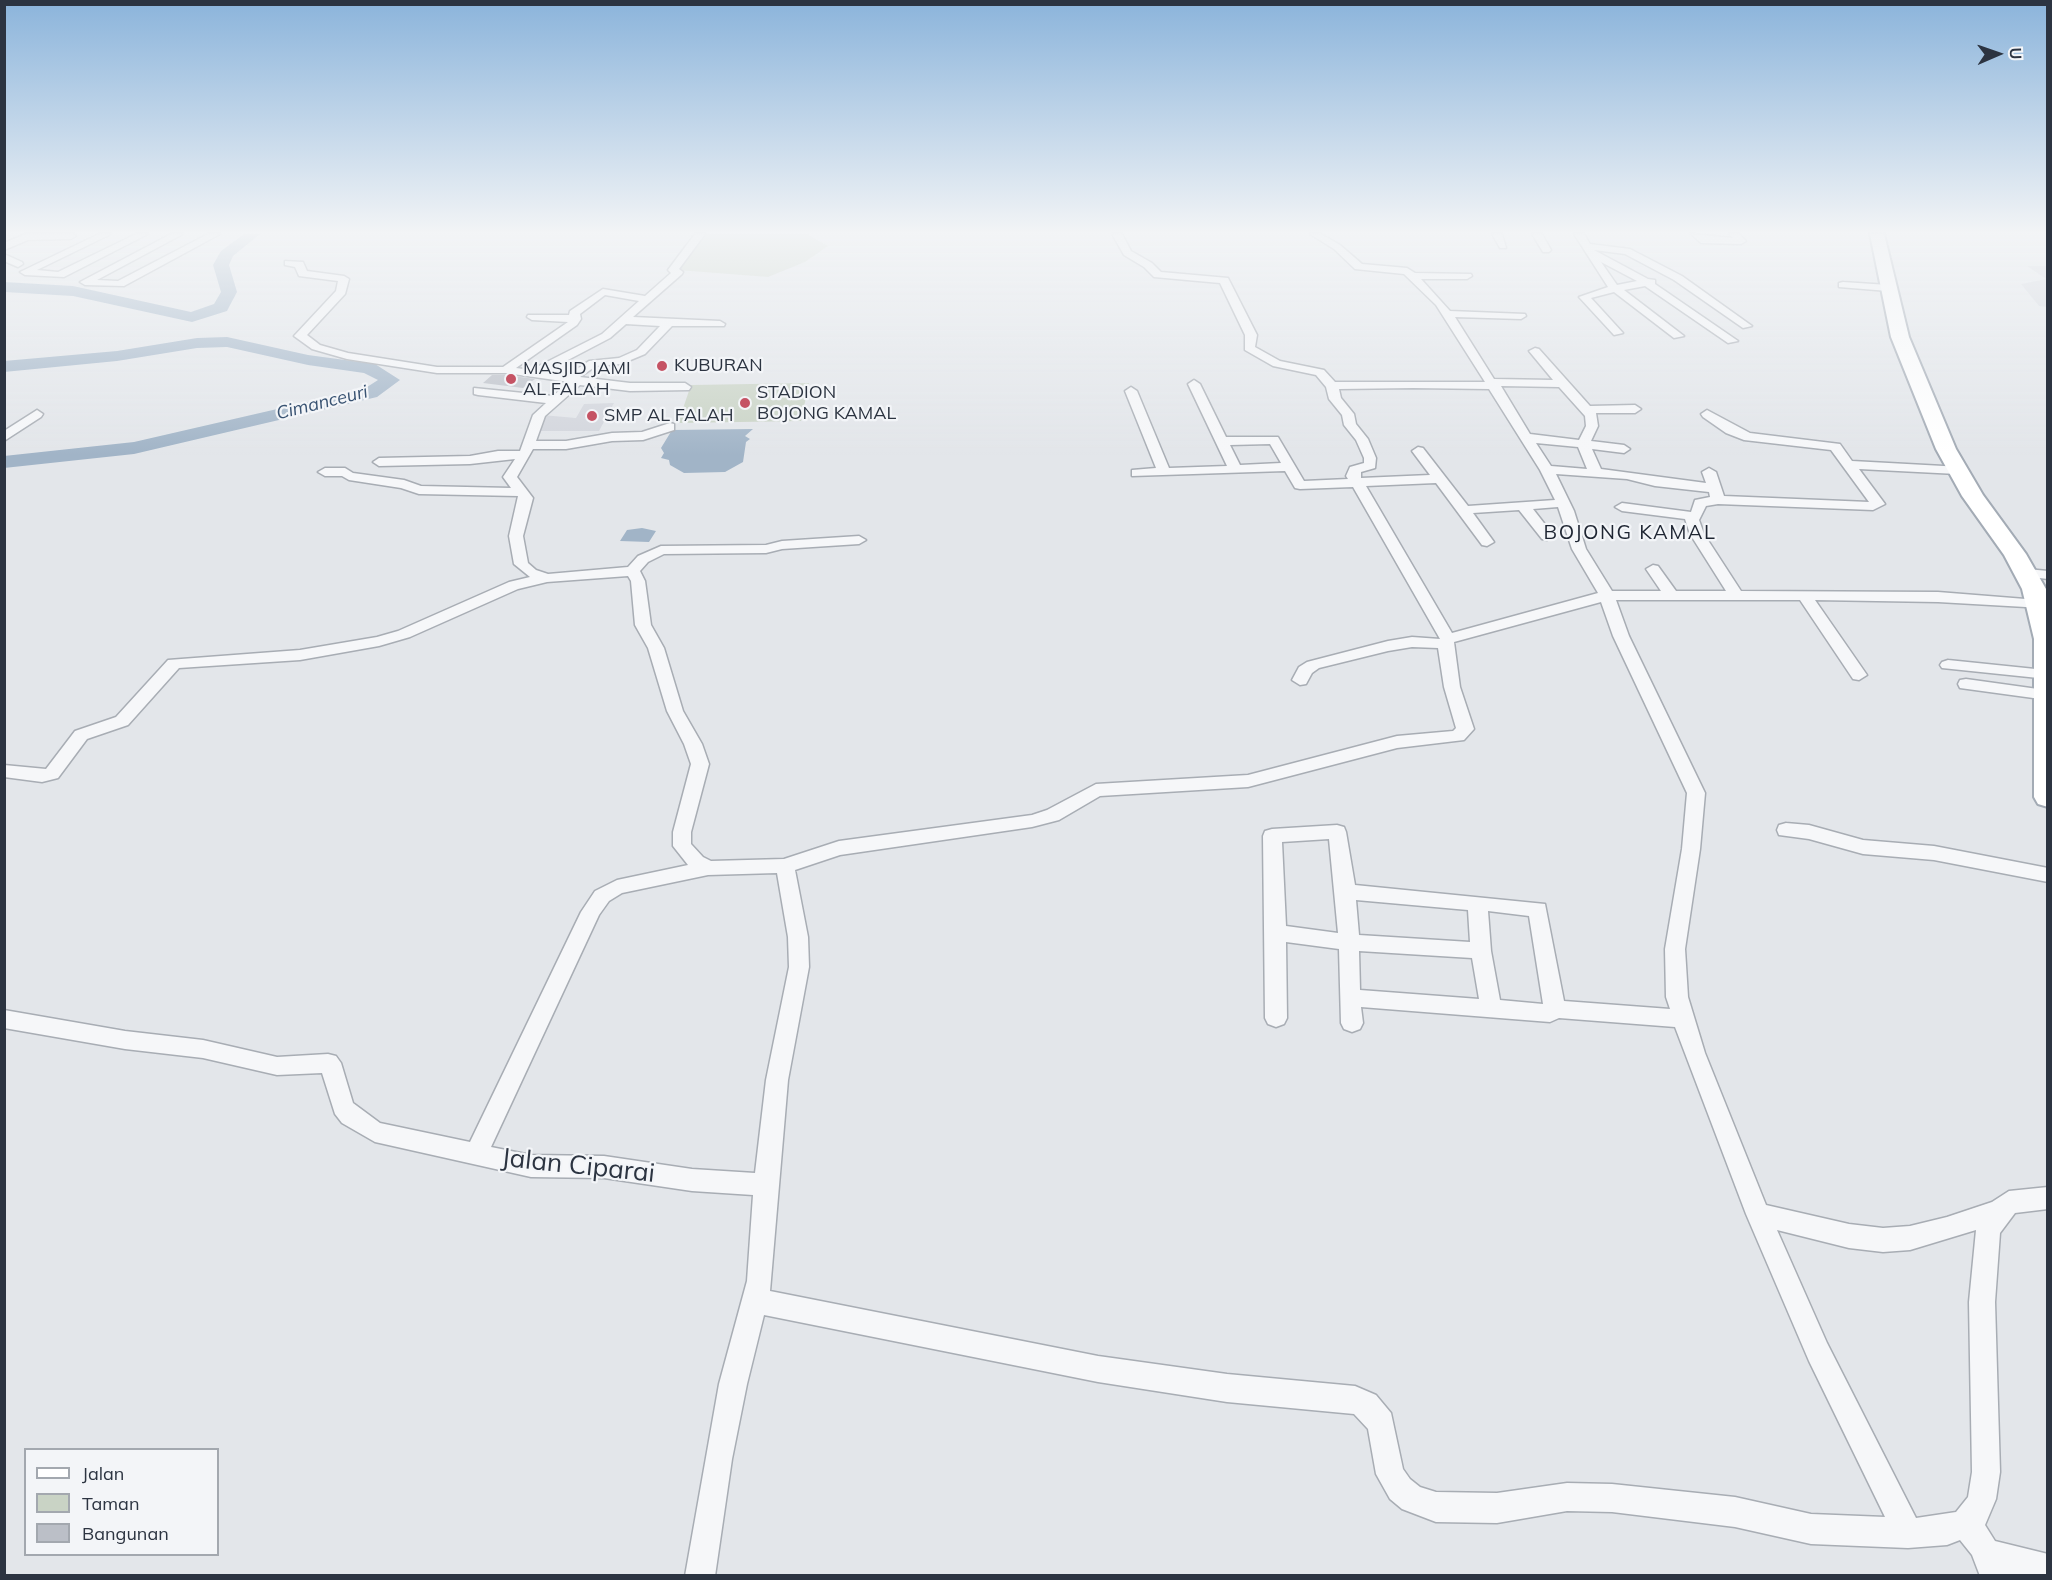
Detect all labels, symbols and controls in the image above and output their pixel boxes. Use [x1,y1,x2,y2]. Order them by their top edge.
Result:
north arrow [1968,24,2028,84]
text: U [2006,47,2026,60]
place label: KUBURAN [674,355,763,377]
place label: MASJID JAMI AL FALAH [523,358,631,400]
marker: KUBURAN [655,359,669,373]
marker: MASJID JAMI AL FALAH [504,372,518,386]
water label: Cimanceuri [274,381,370,425]
place label: STADION BOJONG KAMAL [757,382,896,424]
marker: STADION BOJONG KAMAL [738,396,752,410]
place label: SMP AL FALAH [604,405,734,427]
marker: SMP AL FALAH [585,409,599,423]
district label: BOJONG KAMAL [1544,521,1716,545]
street label: Jalan Ciparai [500,1142,656,1190]
legend [24,1448,219,1556]
text: Jalan [82,1462,124,1485]
text: Taman [82,1492,139,1515]
text: Bangunan [82,1522,169,1545]

